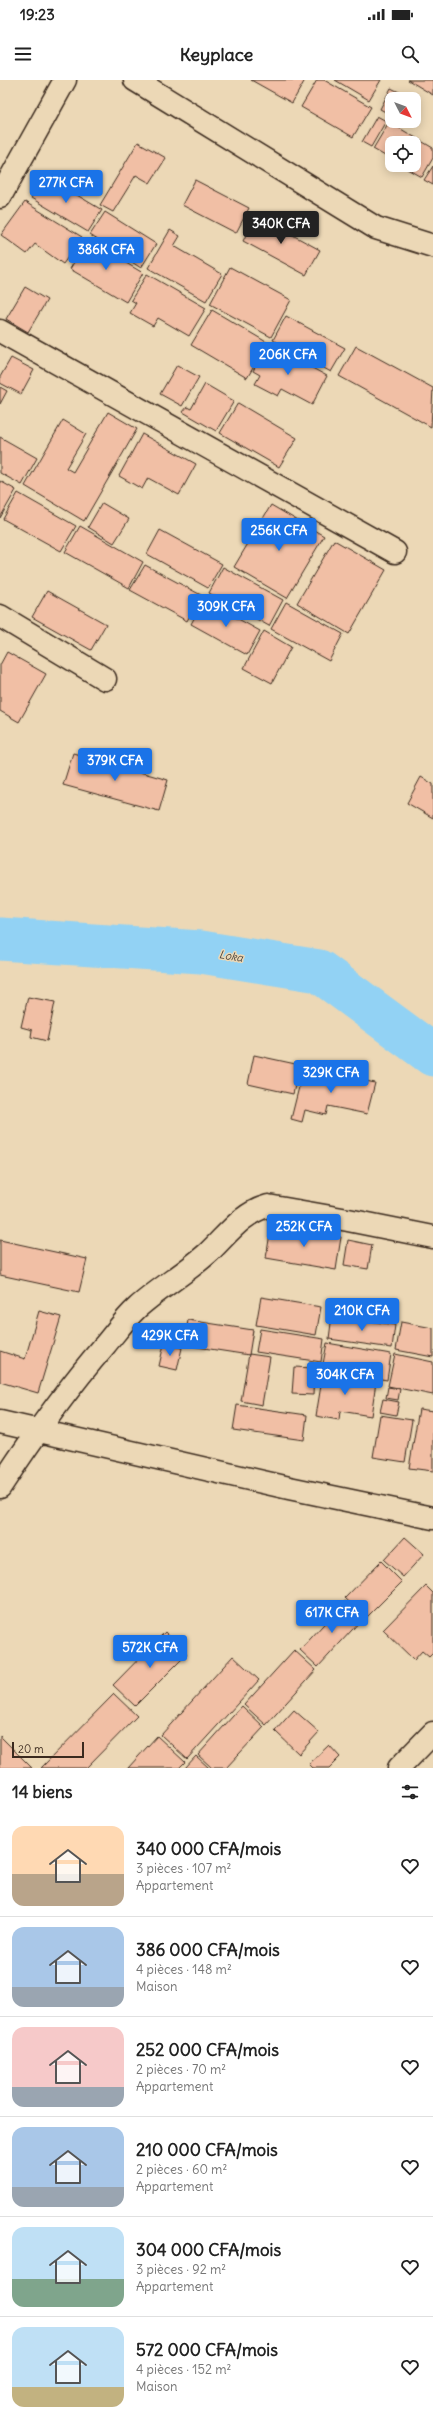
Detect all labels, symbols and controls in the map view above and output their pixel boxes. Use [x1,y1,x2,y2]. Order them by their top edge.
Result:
text: 19:23 [20,5,55,24]
icon: menu [12,43,34,65]
text: Keyplace [180,43,253,66]
icon: search [399,43,421,65]
north arrow [385,92,421,128]
map controls [385,92,421,172]
button: locate [385,136,421,172]
pin: 277K CFA [25,170,107,204]
text: 277K CFA [39,174,93,191]
pin: 340K CFA [240,211,322,245]
text: 340K CFA [252,215,310,232]
pin: 386K CFA [65,237,147,271]
text: 386K CFA [77,241,135,258]
pin: 206K CFA [247,342,329,376]
text: 206K CFA [259,346,317,363]
pin: 256K CFA [238,518,320,552]
text: 256K CFA [251,522,307,539]
pin: 309K CFA [185,594,267,628]
text: 309K CFA [197,598,255,615]
pin: 379K CFA [74,748,156,782]
text: 379K CFA [87,752,143,769]
water label: Loka [218,947,245,965]
pin: 329K CFA [290,1060,372,1094]
text: 329K CFA [303,1064,359,1081]
pin: 252K CFA [263,1214,345,1248]
text: 252K CFA [276,1218,332,1235]
pin: 210K CFA [321,1298,403,1332]
text: 210K CFA [334,1302,390,1319]
pin: 429K CFA [129,1323,211,1357]
text: 429K CFA [142,1327,198,1344]
pin: 304K CFA [304,1362,386,1396]
text: 304K CFA [316,1366,374,1383]
pin: 617K CFA [291,1600,373,1634]
text: 617K CFA [305,1604,359,1621]
pin: 572K CFA [109,1635,191,1669]
text: 572K CFA [122,1639,178,1656]
scale bar [12,1740,84,1759]
text: 20 m [18,1742,44,1756]
text: 14 biens [12,1781,73,1803]
icon: filters [399,1781,421,1803]
text: 340 000 CFA/mois [136,1838,281,1860]
icon: home [44,1842,92,1890]
icon: heart [399,1855,421,1877]
text: 3 pièces · 107 m² [136,1860,231,1877]
text: Appartement [136,1877,213,1894]
text: 386 000 CFA/mois [136,1939,280,1961]
icon: home [44,1943,92,1991]
icon: heart [399,1956,421,1978]
text: 4 pièces · 148 m² [136,1961,232,1978]
text: Maison [136,1978,178,1995]
text: 252 000 CFA/mois [136,2039,279,2061]
icon: home [44,2043,92,2091]
icon: heart [399,2056,421,2078]
text: 2 pièces · 70 m² [136,2061,226,2078]
text: Appartement [136,2078,213,2095]
text: 210 000 CFA/mois [136,2139,278,2161]
icon: home [44,2143,92,2191]
icon: heart [399,2156,421,2178]
text: 2 pièces · 60 m² [136,2161,227,2178]
text: Appartement [136,2178,213,2195]
text: 304 000 CFA/mois [136,2239,281,2261]
icon: home [44,2243,92,2291]
icon: heart [399,2256,421,2278]
text: 3 pièces · 92 m² [136,2261,226,2278]
text: Appartement [136,2278,213,2295]
text: 572 000 CFA/mois [136,2339,278,2361]
icon: home [44,2343,92,2391]
icon: heart [399,2356,421,2378]
text: 4 pièces · 152 m² [136,2361,231,2378]
text: Maison [136,2378,178,2395]

